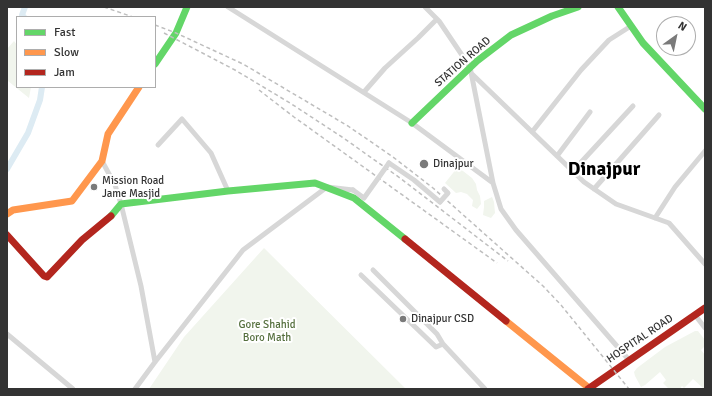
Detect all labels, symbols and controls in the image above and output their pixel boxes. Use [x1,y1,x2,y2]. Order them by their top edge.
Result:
legend [16,16,156,88]
north arrow [656,16,696,56]
text: N [676,19,689,34]
text: Fast [54,25,75,40]
street label: STATION ROAD [432,34,494,90]
text: Slow [54,45,79,60]
text: Jam [54,65,75,80]
place label: Dinajpur [433,157,474,171]
marker: Dinajpur [418,158,430,170]
district label: Dinajpur [568,159,640,181]
place label: Mission Road Jame Masjid [102,174,164,200]
marker: Mission Road Jame Masjid [89,182,99,192]
place label: Dinajpur CSD [411,312,474,326]
street label: HOSPITAL ROAD [604,312,676,366]
marker: Dinajpur CSD [398,314,408,324]
park label: Gore Shahid Boro Math [238,318,296,344]

